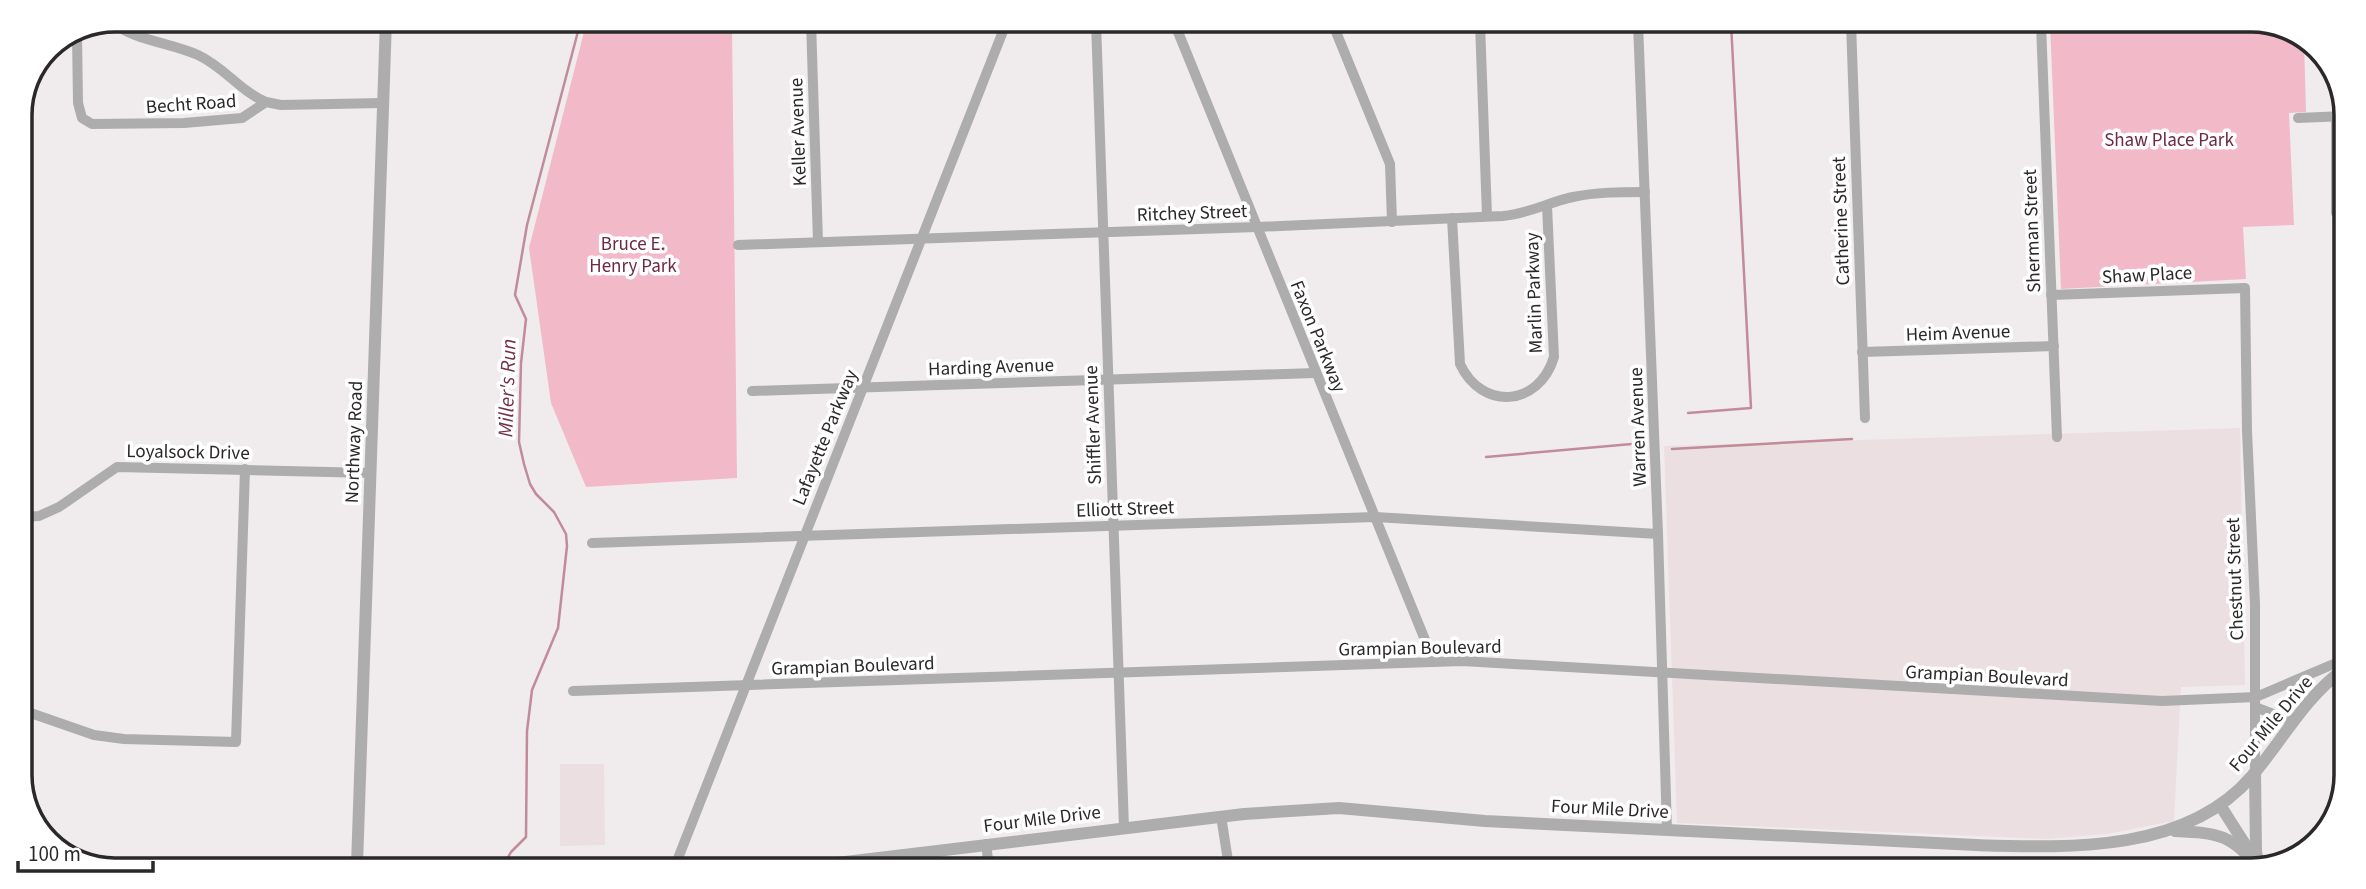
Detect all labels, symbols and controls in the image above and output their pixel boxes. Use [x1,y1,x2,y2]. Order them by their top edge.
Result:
street label: Keller Avenue [783,77,814,187]
street label: Becht Road [145,88,237,121]
park label: Shaw Place Park [2104,127,2234,154]
street label: Catherine Street [1826,156,1857,286]
street label: Sherman Street [2017,168,2048,293]
street label: Ritchey Street [1136,198,1248,229]
park label: Bruce E. Henry Park [589,231,677,280]
street label: Marlin Parkway [1519,232,1550,354]
street label: Shaw Place [2101,260,2193,291]
street label: Faxon Parkway [1283,277,1352,397]
street label: Heim Avenue [1905,318,2011,349]
water label: Miller's Run [490,338,524,438]
street label: Harding Avenue [928,352,1054,383]
street label: Lafayette Parkway [786,365,865,510]
street label: Shiffler Avenue [1078,365,1109,485]
street label: Warren Avenue [1623,367,1654,487]
street label: Northway Road [339,380,370,504]
street label: Loyalsock Drive [126,438,250,467]
street label: Elliott Street [1076,494,1175,525]
street label: Chestnut Street [2220,516,2251,641]
street label: Grampian Boulevard [1338,634,1502,663]
street label: Grampian Boulevard [771,650,935,683]
street label: Grampian Boulevard [1905,659,2069,694]
street label: Four Mile Drive [2223,670,2319,778]
street label: Four Mile Drive [1550,793,1669,826]
street label: Four Mile Drive [982,799,1102,840]
scale bar [18,830,152,874]
text: 100 m [28,839,81,869]

